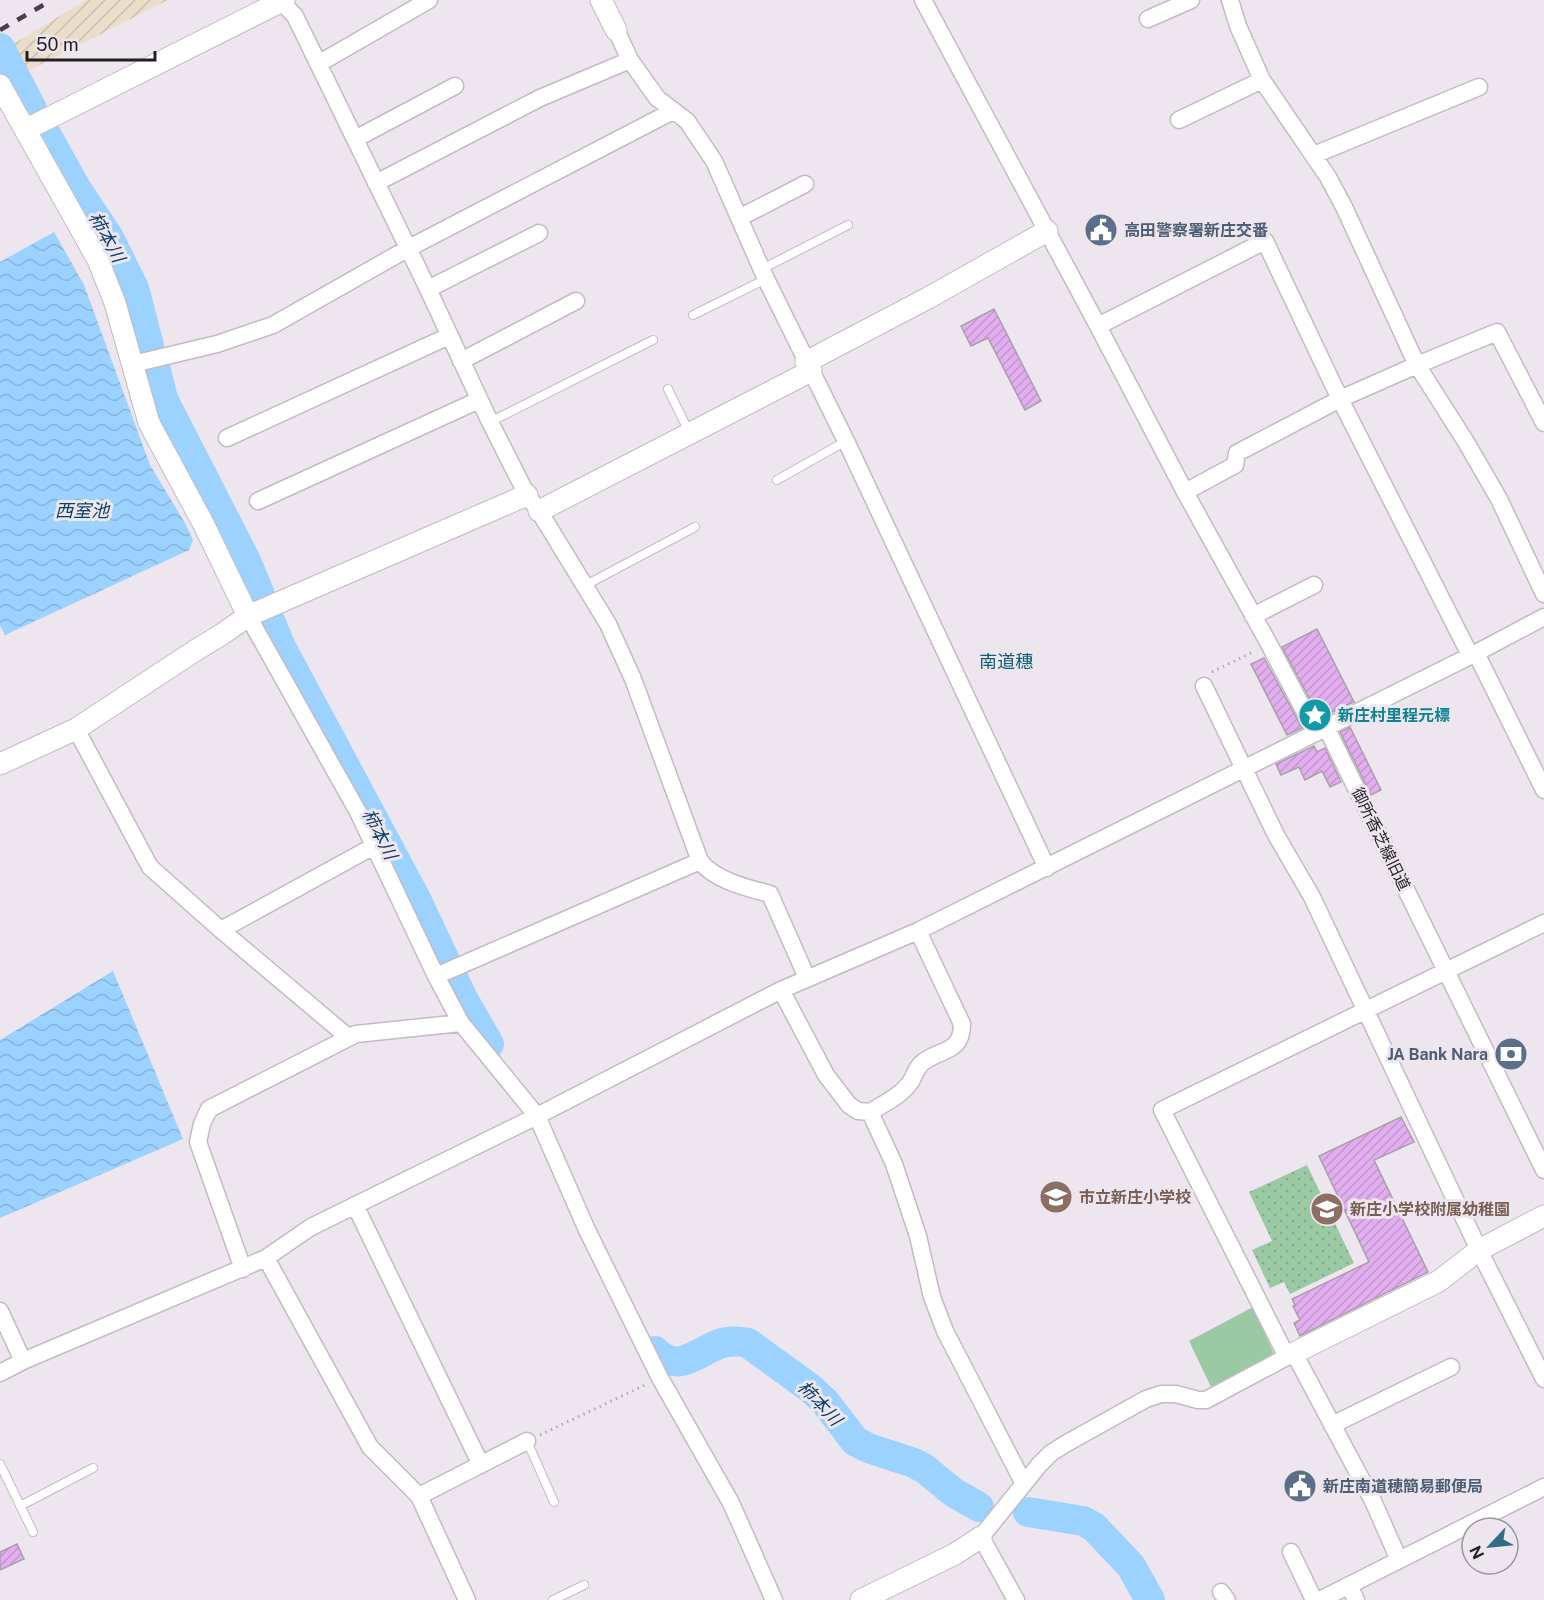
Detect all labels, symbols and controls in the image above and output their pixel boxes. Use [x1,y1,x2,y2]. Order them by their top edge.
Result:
scale bar [27,24,154,62]
text: 50 m [36,34,79,55]
water label: 柿本川 [85,208,130,267]
public building icon: 高田警察署新庄交番 [1083,212,1119,248]
place label: 高田警察署新庄交番 [1124,221,1268,240]
water label: 西室池 [55,500,111,521]
district label: 南道穗 [979,651,1033,672]
place icon: 新庄村里程元標 [1297,697,1333,733]
place label: 新庄村里程元標 [1338,706,1450,725]
street label: 御所香芝線旧道 [1348,784,1414,894]
water label: 柿本川 [358,805,403,865]
bank icon: JA Bank Nara [1493,1036,1529,1072]
place label: JA Bank Nara [1388,1045,1488,1064]
school or university icon: 市立新庄小学校 [1038,1179,1074,1215]
place label: 市立新庄小学校 [1079,1188,1191,1207]
school or university icon: 新庄小学校附属幼稚園 [1309,1191,1345,1227]
place label: 新庄小学校附属幼稚園 [1350,1200,1510,1219]
water label: 柿本川 [794,1376,848,1431]
public building icon: 新庄南道穂簡易郵便局 [1282,1468,1318,1504]
place label: 新庄南道穂簡易郵便局 [1323,1477,1483,1496]
north arrow [1460,1516,1520,1576]
text: N [1466,1543,1488,1562]

